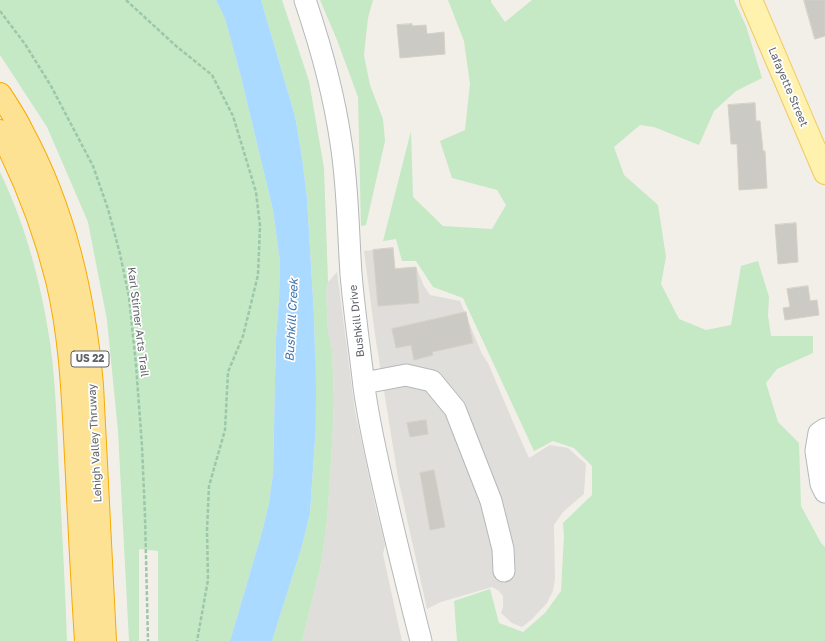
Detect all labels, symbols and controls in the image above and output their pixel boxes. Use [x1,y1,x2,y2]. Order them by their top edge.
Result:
street label: Lafayette Street [765,45,811,129]
street label: Karl Stirner Arts Trail [125,266,151,378]
water label: Bushkill Creek [283,278,301,362]
street label: Bushkill Drive [347,284,367,358]
road number: US 22 [71,351,109,367]
street label: Lehigh Valley Thruway [85,383,105,503]

